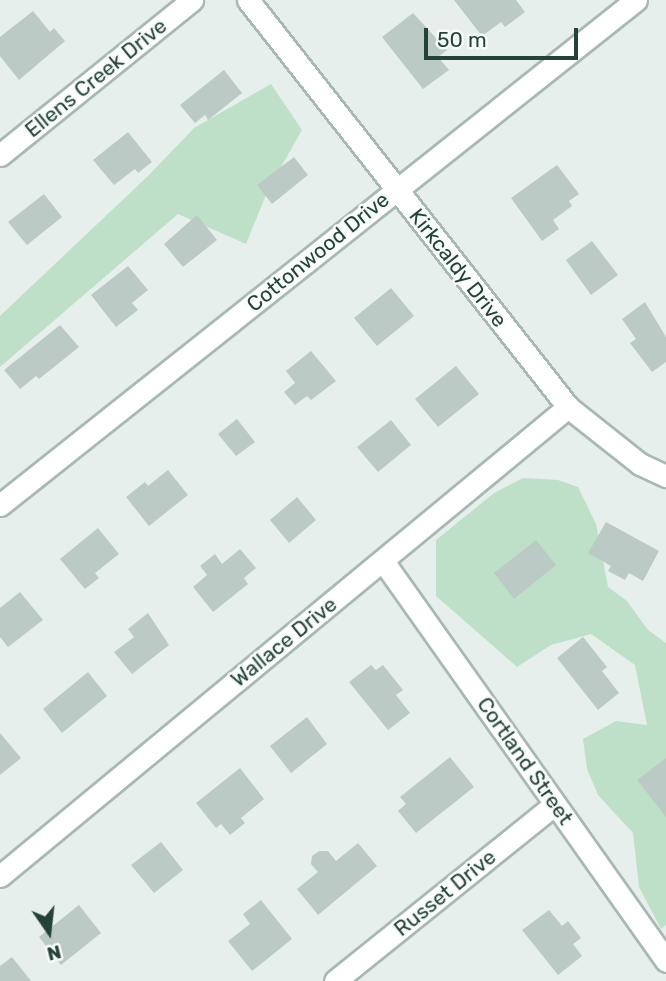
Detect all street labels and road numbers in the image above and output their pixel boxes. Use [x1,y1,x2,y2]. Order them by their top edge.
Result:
street label: Ellens Creek Drive [20,13,172,143]
street label: Cottonwood Drive [242,187,394,317]
street label: Kirkcaldy Drive [404,203,512,333]
street label: Wallace Drive [226,592,342,692]
street label: Cortland Street [472,692,578,830]
street label: Russet Drive [389,844,501,942]

